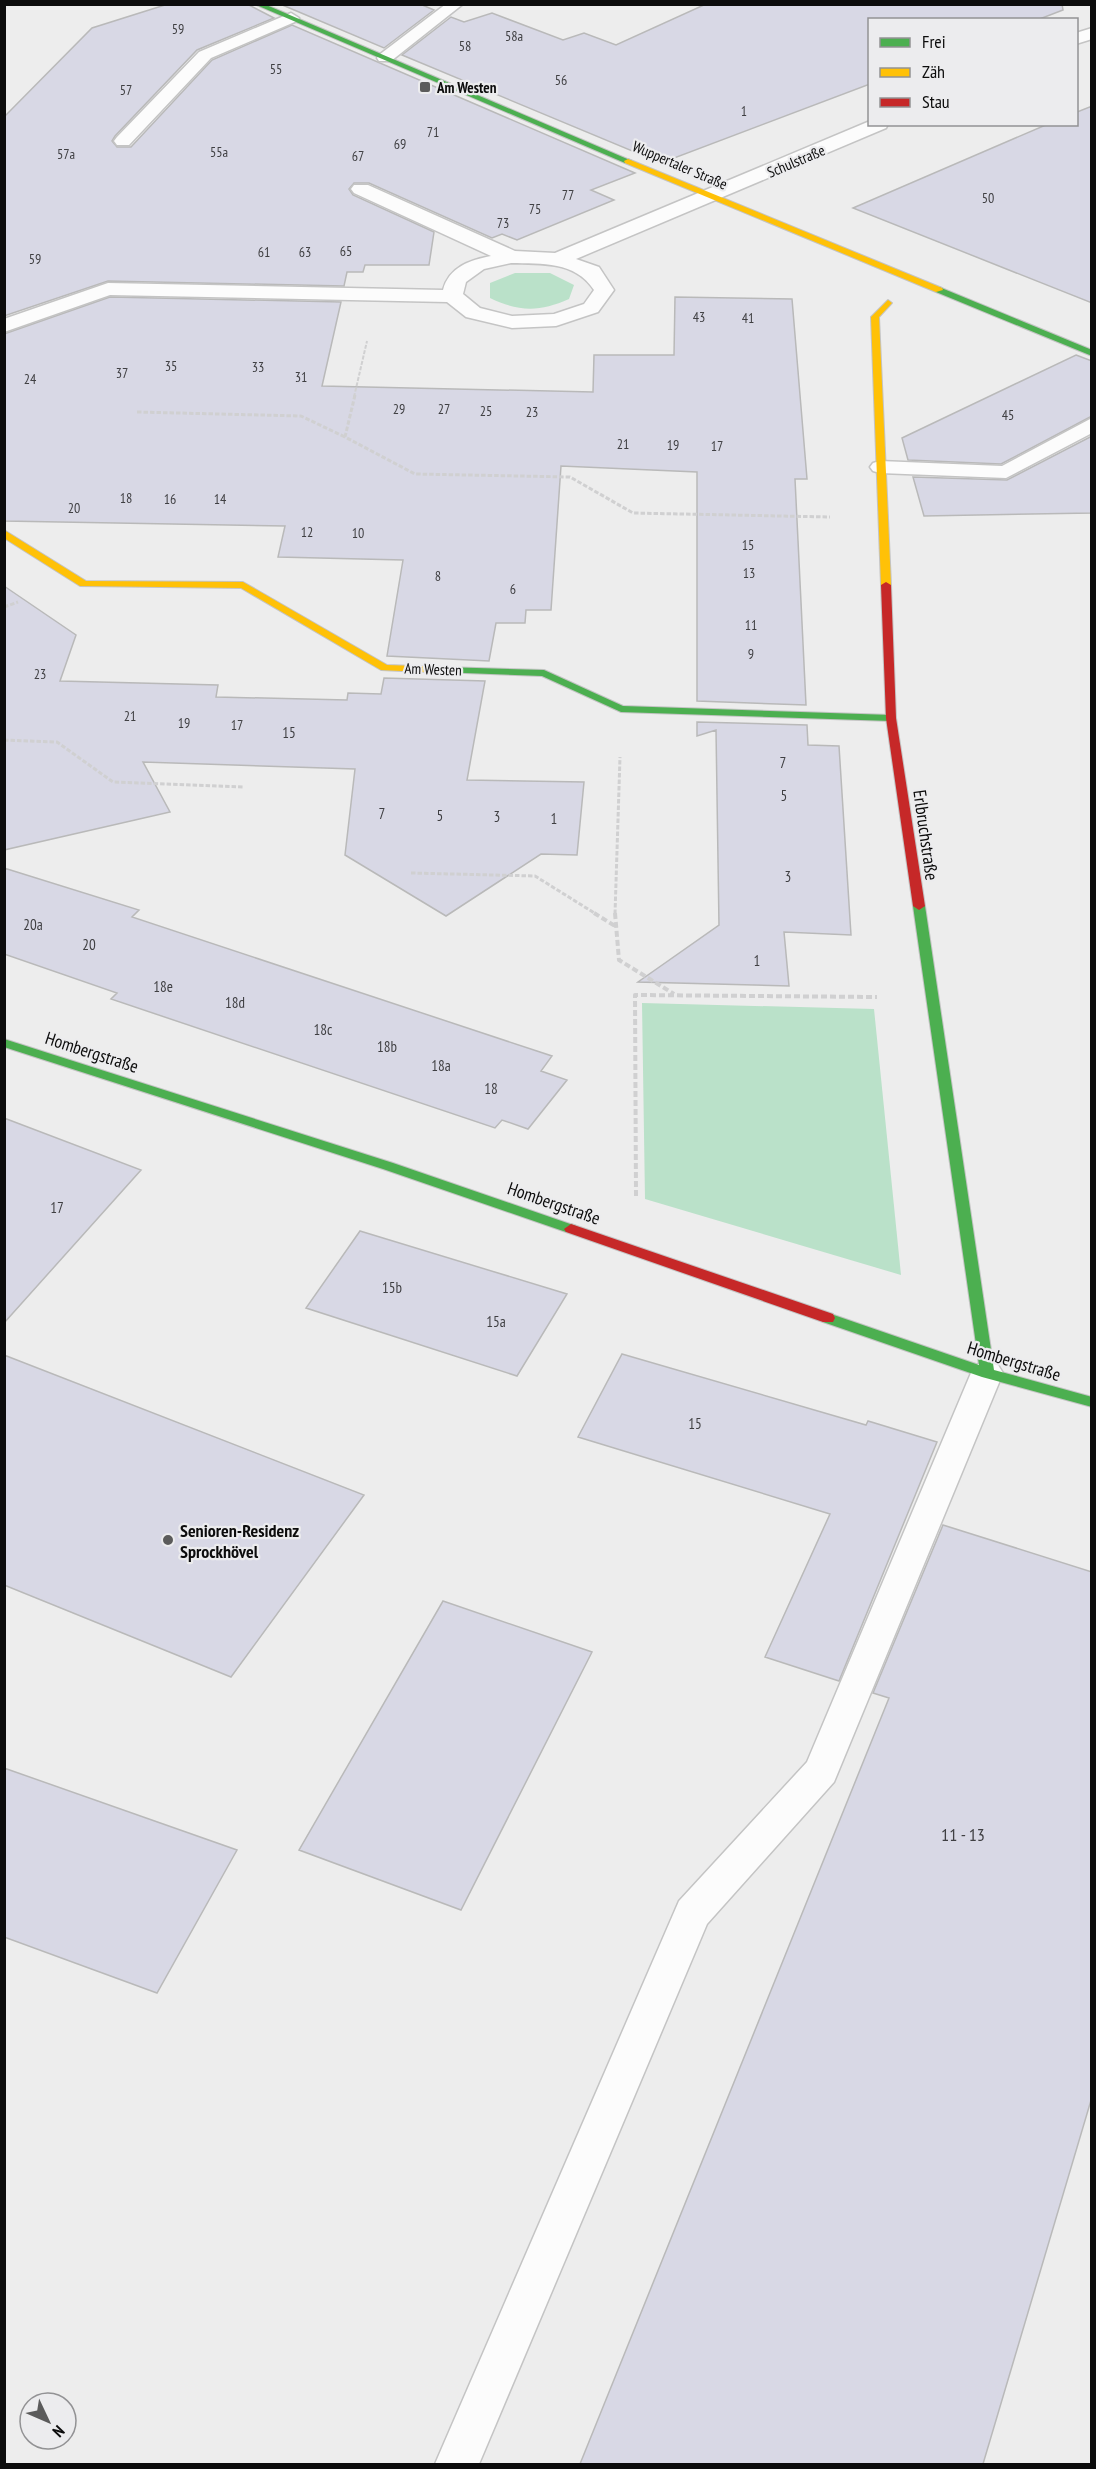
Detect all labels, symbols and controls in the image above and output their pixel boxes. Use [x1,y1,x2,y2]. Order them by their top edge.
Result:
legend [868,18,1078,126]
house number: 59 [172,20,184,38]
house number: 58a [505,27,523,45]
text: Frei [922,30,946,53]
house number: 58 [459,37,471,55]
house number: 55 [270,60,282,78]
text: Zäh [922,60,945,83]
house number: 56 [555,71,567,89]
place label: Am Westen [436,78,497,97]
marker: Am Westen [418,80,432,94]
house number: 57 [120,81,132,99]
text: Stau [922,90,950,113]
house number: 1 [741,102,747,120]
house number: 71 [427,123,439,141]
house number: 69 [394,135,406,153]
street label: Wuppertaler Straße [630,137,730,193]
street label: Schulstraße [764,140,828,182]
house number: 55a [210,143,228,161]
house number: 57a [57,145,75,163]
house number: 67 [352,147,364,165]
house number: 77 [562,186,574,204]
house number: 50 [982,189,994,207]
house number: 75 [529,200,541,218]
house number: 73 [497,214,509,232]
house number: 65 [340,242,352,260]
house number: 61 [258,243,270,261]
house number: 63 [299,243,311,261]
house number: 59 [29,250,41,268]
house number: 43 [693,308,705,326]
house number: 41 [742,309,754,327]
house number: 35 [165,357,177,375]
house number: 33 [252,358,264,376]
house number: 37 [116,364,128,382]
house number: 31 [295,368,307,386]
house number: 24 [24,370,37,388]
house number: 29 [393,400,405,418]
house number: 27 [438,400,450,418]
house number: 25 [480,402,492,420]
house number: 23 [526,403,538,421]
house number: 45 [1002,406,1014,424]
house number: 21 [617,435,629,453]
house number: 19 [667,436,679,454]
house number: 17 [711,437,723,455]
house number: 18 [120,489,132,507]
house number: 16 [164,490,176,508]
house number: 14 [214,490,227,508]
house number: 20 [68,499,80,517]
house number: 12 [301,523,313,541]
house number: 10 [352,524,364,542]
house number: 15 [742,536,754,554]
house number: 13 [743,564,755,582]
house number: 8 [435,567,441,585]
house number: 6 [510,580,516,598]
house number: 11 [745,616,757,634]
house number: 9 [748,645,754,663]
street label: Am Westen [404,659,462,679]
house number: 23 [34,665,46,683]
house number: 21 [124,707,136,725]
house number: 19 [178,714,190,732]
house number: 17 [231,716,243,734]
house number: 15 [282,723,296,742]
house number: 7 [780,753,786,772]
house number: 5 [781,786,787,805]
street label: Erlbruchstraße [908,788,944,882]
house number: 7 [379,804,385,823]
house number: 5 [437,806,443,825]
house number: 3 [494,807,500,826]
house number: 1 [551,809,557,828]
house number: 3 [785,867,791,886]
house number: 20a [23,915,43,934]
house number: 20 [82,935,96,954]
house number: 1 [754,951,760,970]
house number: 18e [153,977,173,996]
house number: 18d [225,993,245,1012]
house number: 18c [314,1020,333,1039]
street label: Hombergstraße [43,1026,141,1078]
house number: 18b [377,1037,397,1056]
house number: 18a [431,1056,451,1075]
house number: 18 [484,1079,498,1098]
street label: Hombergstraße [505,1176,603,1230]
house number: 17 [50,1198,64,1217]
house number: 15b [382,1278,402,1297]
house number: 15a [486,1312,506,1331]
street label: Hombergstraße [965,1336,1063,1386]
house number: 15 [688,1414,702,1433]
place label: Senioren-Residenz Sprockhövel [180,1519,299,1563]
marker: Senioren-Residenz Sprockhövel [161,1533,175,1547]
house number: 11 - 13 [941,1823,985,1846]
north arrow [18,2391,78,2451]
text: N [49,2421,69,2441]

